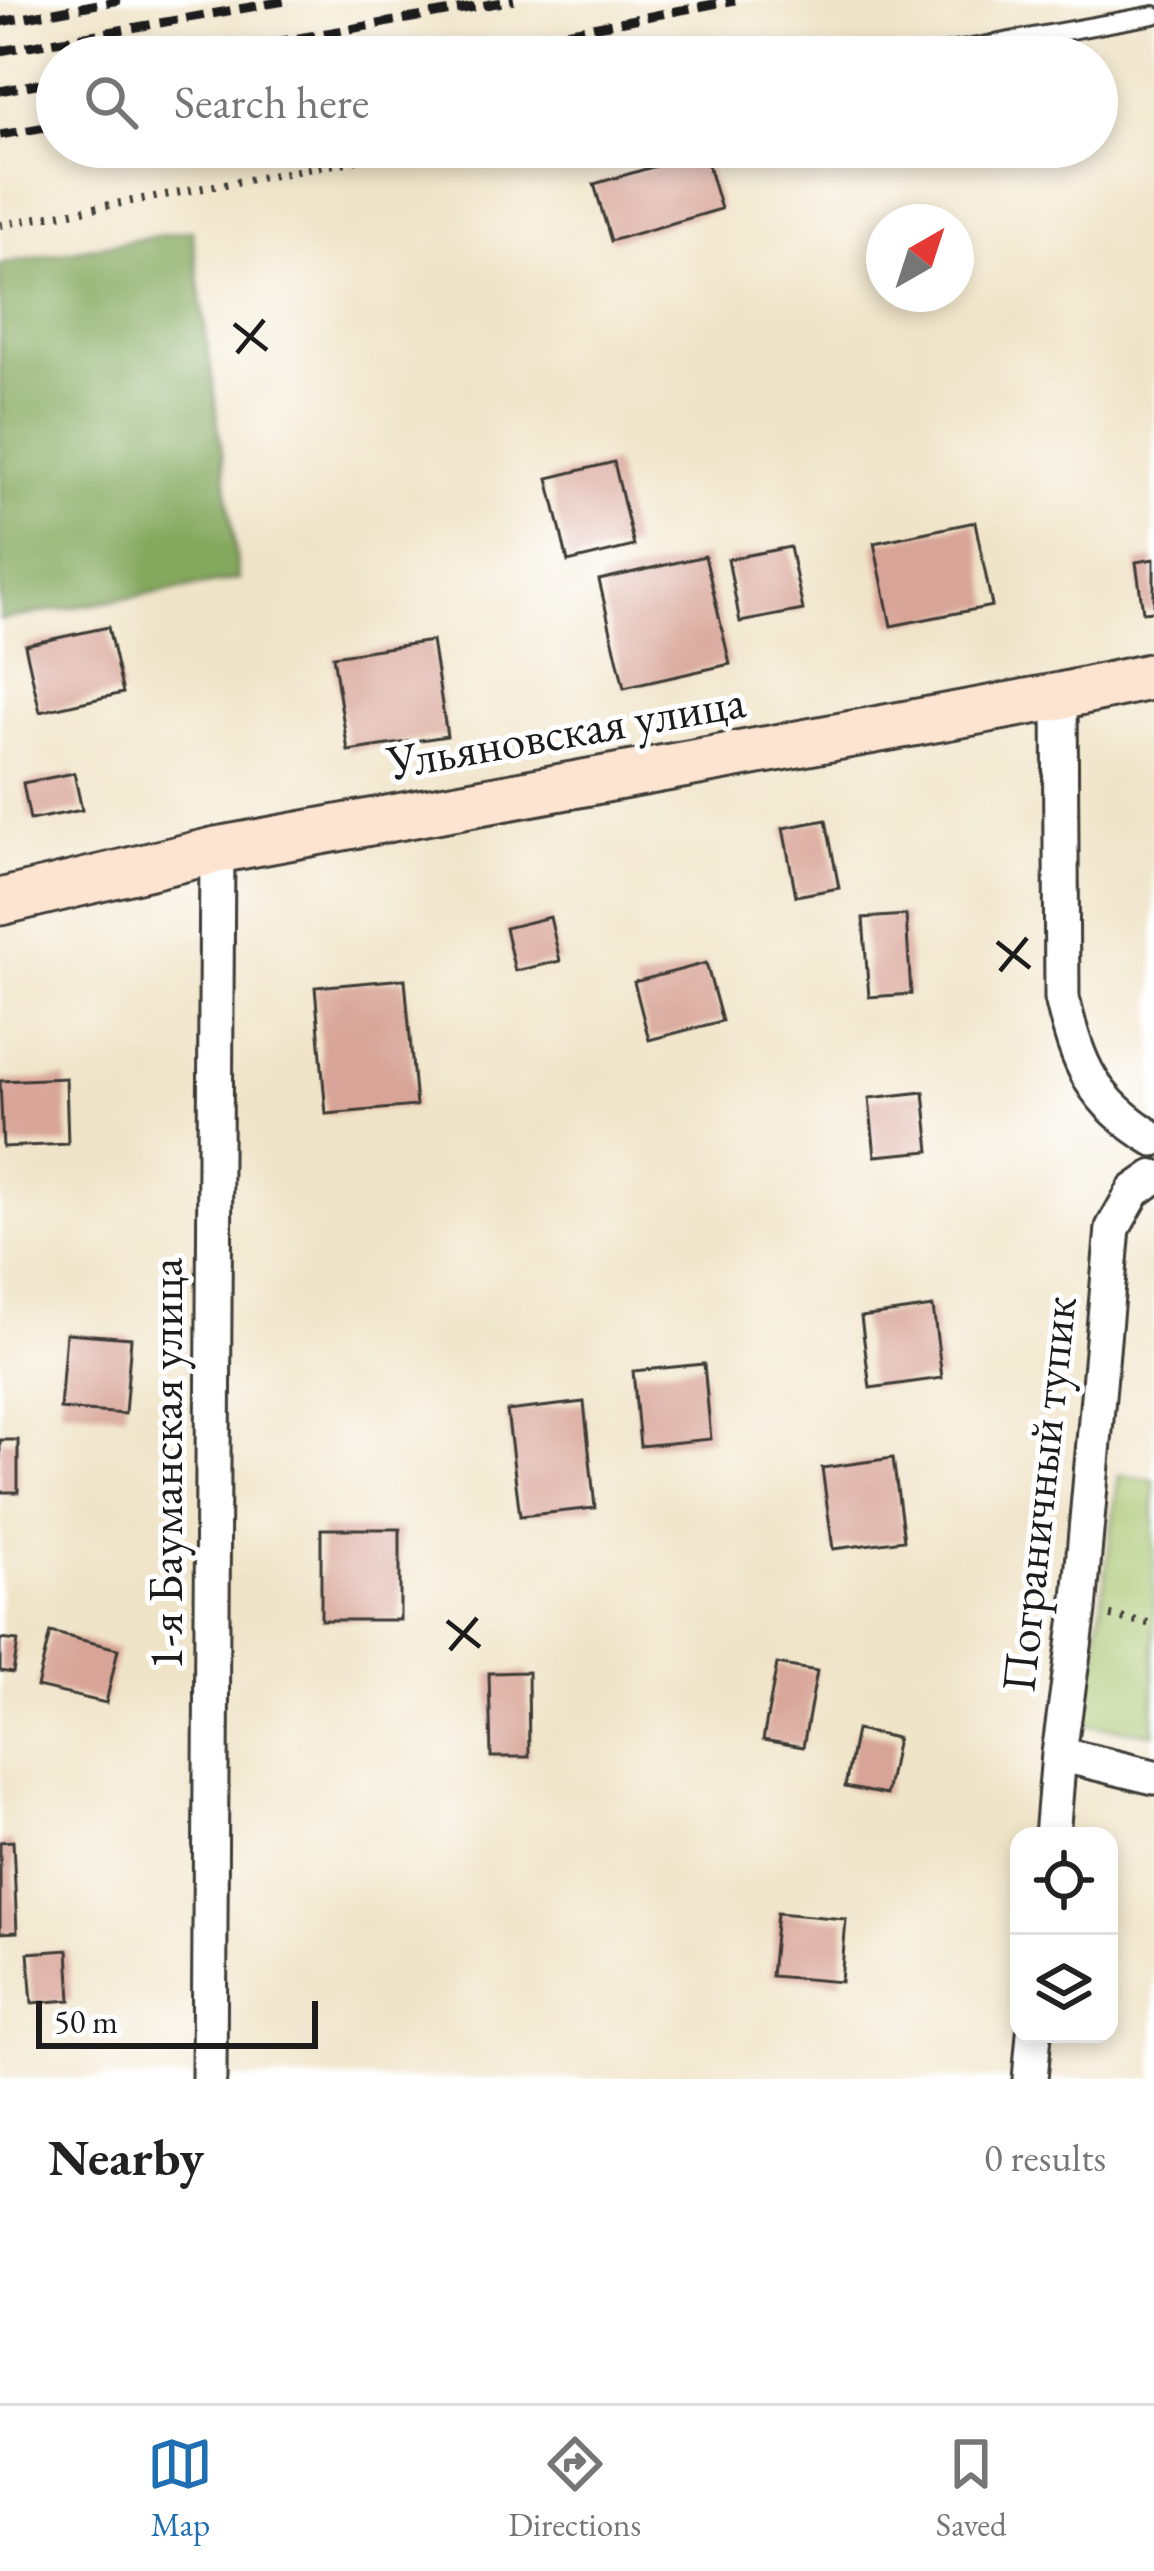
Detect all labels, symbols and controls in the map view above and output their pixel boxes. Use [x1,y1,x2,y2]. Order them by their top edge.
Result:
search box [36,36,1118,168]
icon: search [78,69,144,135]
text: Search here [174,73,369,131]
north arrow [866,204,974,312]
street label: Ульяновская улица [381,669,751,793]
street label: 1-я Бауманская улица [134,1257,196,1670]
street label: Пограничный тупик [986,1293,1090,1695]
map controls [1010,1827,1118,2043]
button: locate [1010,1827,1118,1935]
button: layers [1010,1935,1118,2043]
scale bar [36,1995,318,2048]
text: 50 m [54,2000,118,2043]
text: Nearby [48,2124,204,2190]
text: 0 results [984,2132,1106,2183]
tab: Map [147,2431,213,2546]
tab: Directions [508,2431,641,2546]
tab: Saved [936,2431,1007,2546]

